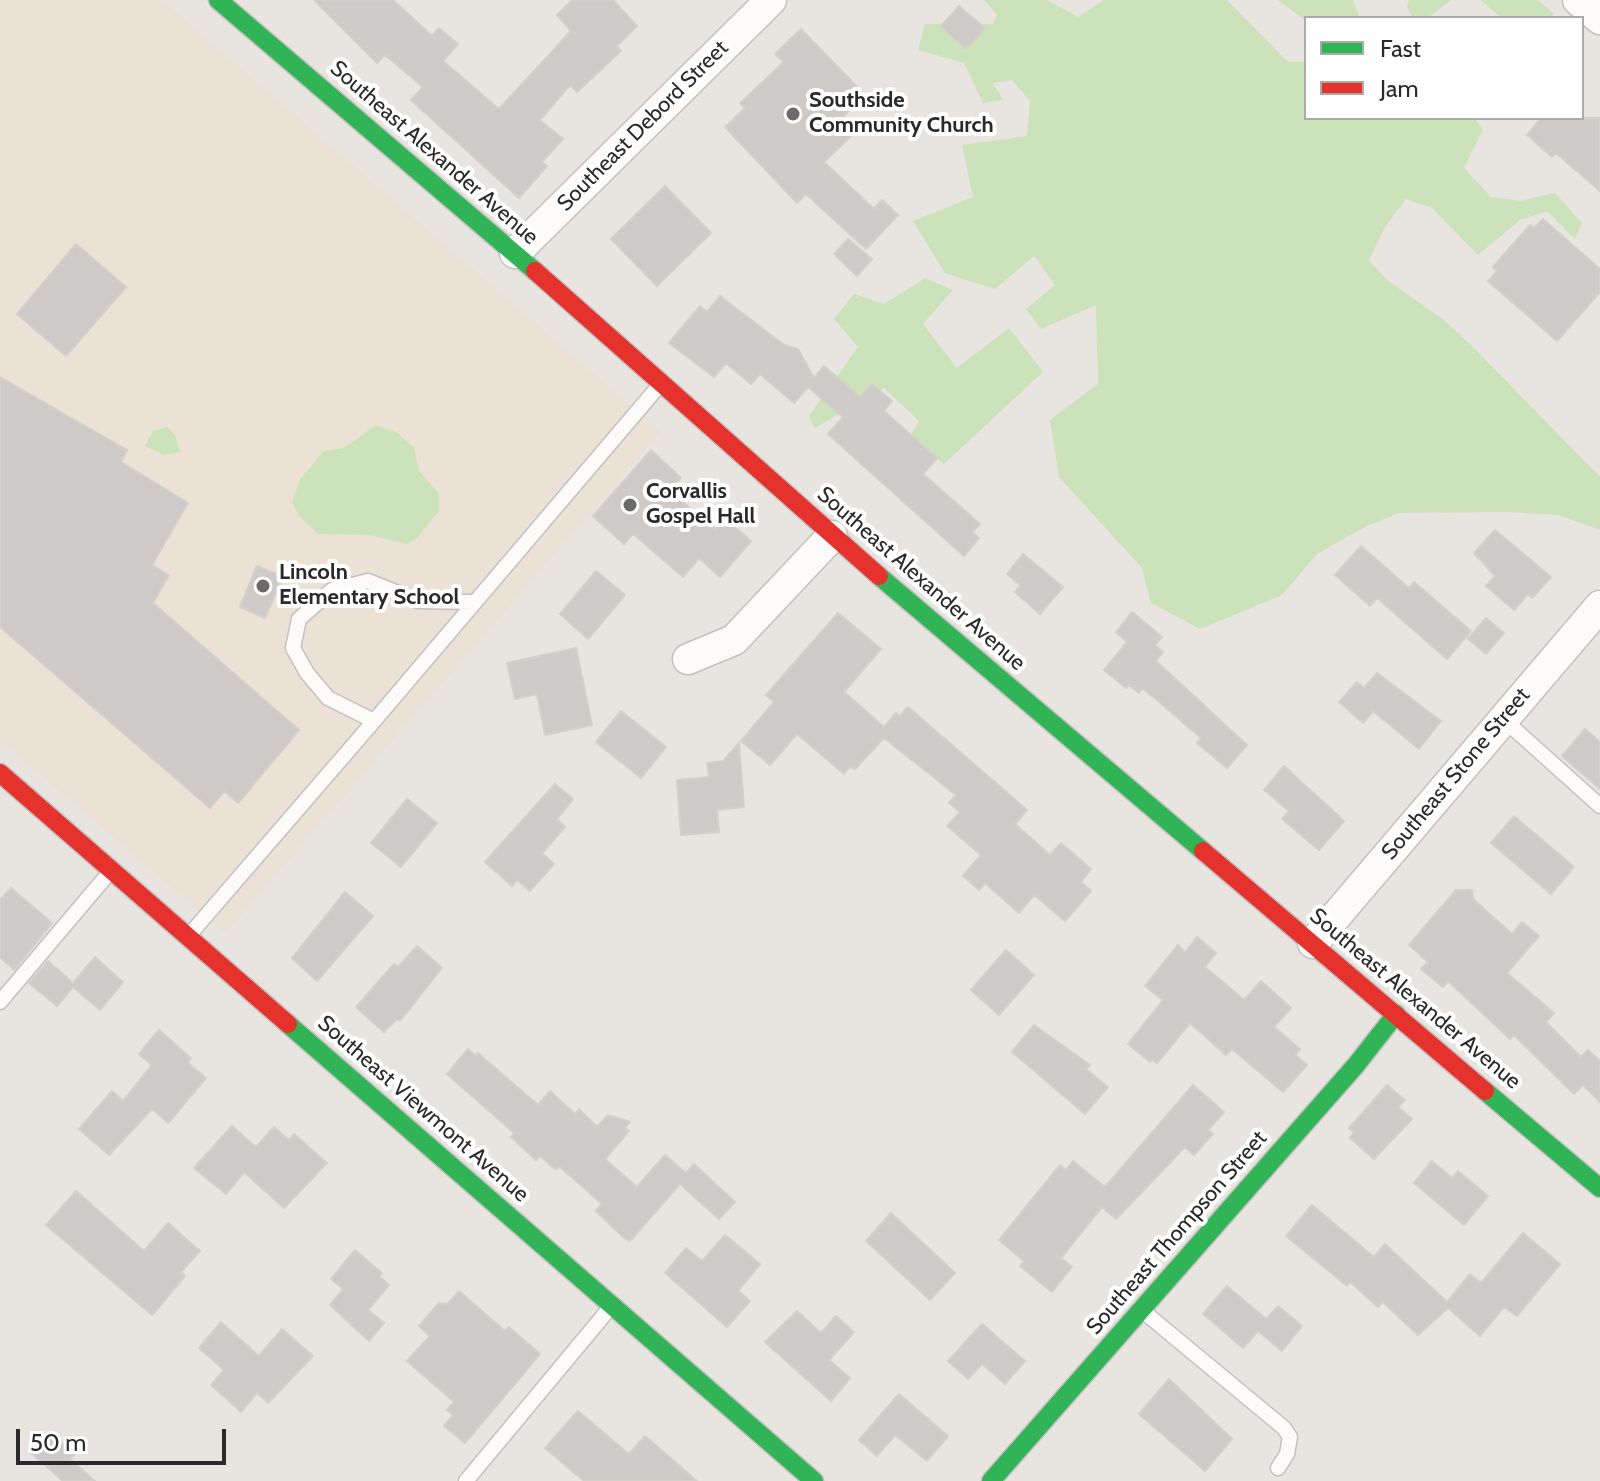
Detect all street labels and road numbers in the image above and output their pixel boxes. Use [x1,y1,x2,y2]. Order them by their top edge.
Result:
street label: Southeast Debord Street [552,35,734,217]
street label: Southeast Alexander Avenue [325,55,543,251]
street label: Southeast Alexander Avenue [812,481,1030,677]
street label: Southeast Stone Street [1376,683,1536,865]
street label: Southeast Alexander Avenue [1304,903,1526,1095]
street label: Southeast Viewmont Avenue [312,1010,534,1208]
street label: Southeast Thompson Street [1081,1126,1273,1340]

